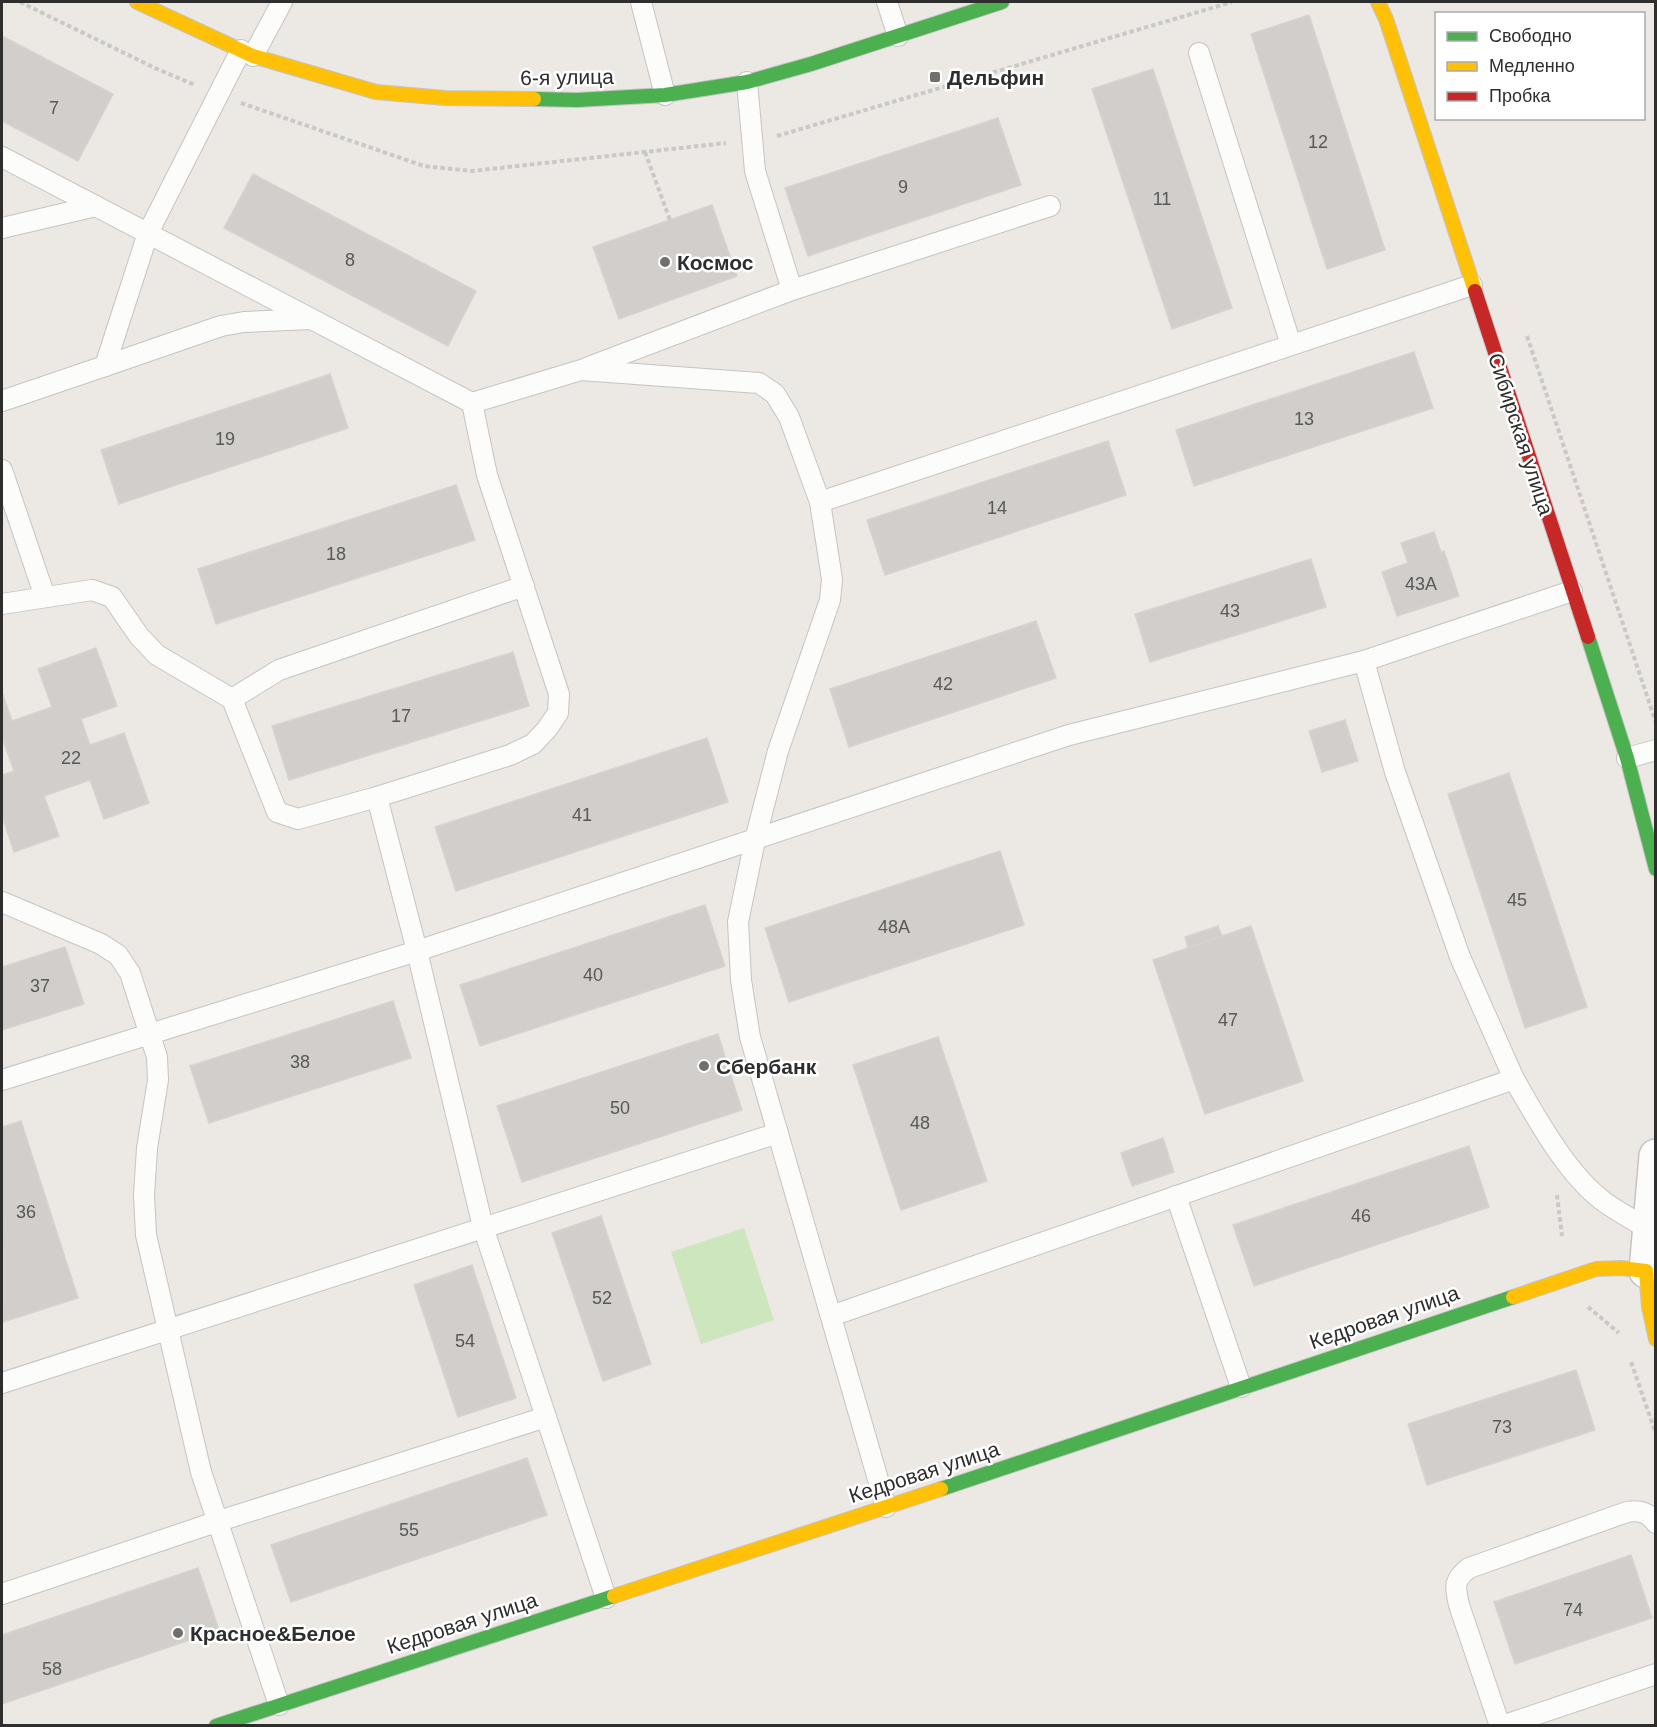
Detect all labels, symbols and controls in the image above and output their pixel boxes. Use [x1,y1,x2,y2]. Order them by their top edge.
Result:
legend [1435,12,1645,120]
text: Свободно [1489,26,1572,46]
text: Медленно [1489,56,1575,76]
street label: 6-я улица [520,65,614,89]
place label: Дельфин [947,66,1044,89]
marker: Дельфин [928,70,942,84]
text: Пробка [1489,86,1552,106]
house number: 7 [49,98,59,118]
house number: 12 [1308,132,1328,152]
house number: 9 [898,177,908,197]
house number: 11 [1153,189,1171,209]
house number: 8 [345,250,355,270]
place label: Космос [677,251,754,274]
marker: Космос [658,255,672,269]
street label: Сибирская улица [1484,350,1558,518]
house number: 13 [1294,409,1314,429]
house number: 19 [215,429,235,449]
house number: 14 [987,498,1007,518]
house number: 18 [326,544,346,564]
house number: 43А [1405,574,1437,594]
house number: 43 [1220,601,1240,621]
house number: 42 [933,674,953,694]
house number: 17 [391,706,411,726]
house number: 22 [61,748,81,768]
house number: 41 [572,805,592,825]
house number: 45 [1507,890,1527,910]
house number: 48А [878,917,910,937]
house number: 40 [583,965,603,985]
house number: 37 [30,976,50,996]
house number: 47 [1218,1010,1238,1030]
house number: 38 [290,1052,310,1072]
place label: Сбербанк [716,1055,817,1078]
marker: Сбербанк [697,1059,711,1073]
house number: 50 [610,1098,630,1118]
house number: 48 [910,1113,930,1133]
house number: 36 [16,1202,36,1222]
house number: 46 [1351,1206,1371,1226]
street label: Кедровая улица [1306,1281,1462,1353]
house number: 52 [592,1288,612,1308]
house number: 54 [455,1331,475,1351]
house number: 73 [1492,1417,1512,1437]
street label: Кедровая улица [846,1437,1002,1507]
house number: 55 [399,1520,419,1540]
street label: Кедровая улица [384,1588,540,1658]
house number: 74 [1563,1600,1583,1620]
place label: Красное&Белое [190,1622,356,1645]
marker: Красное&Белое [171,1626,185,1640]
house number: 58 [42,1659,62,1679]

